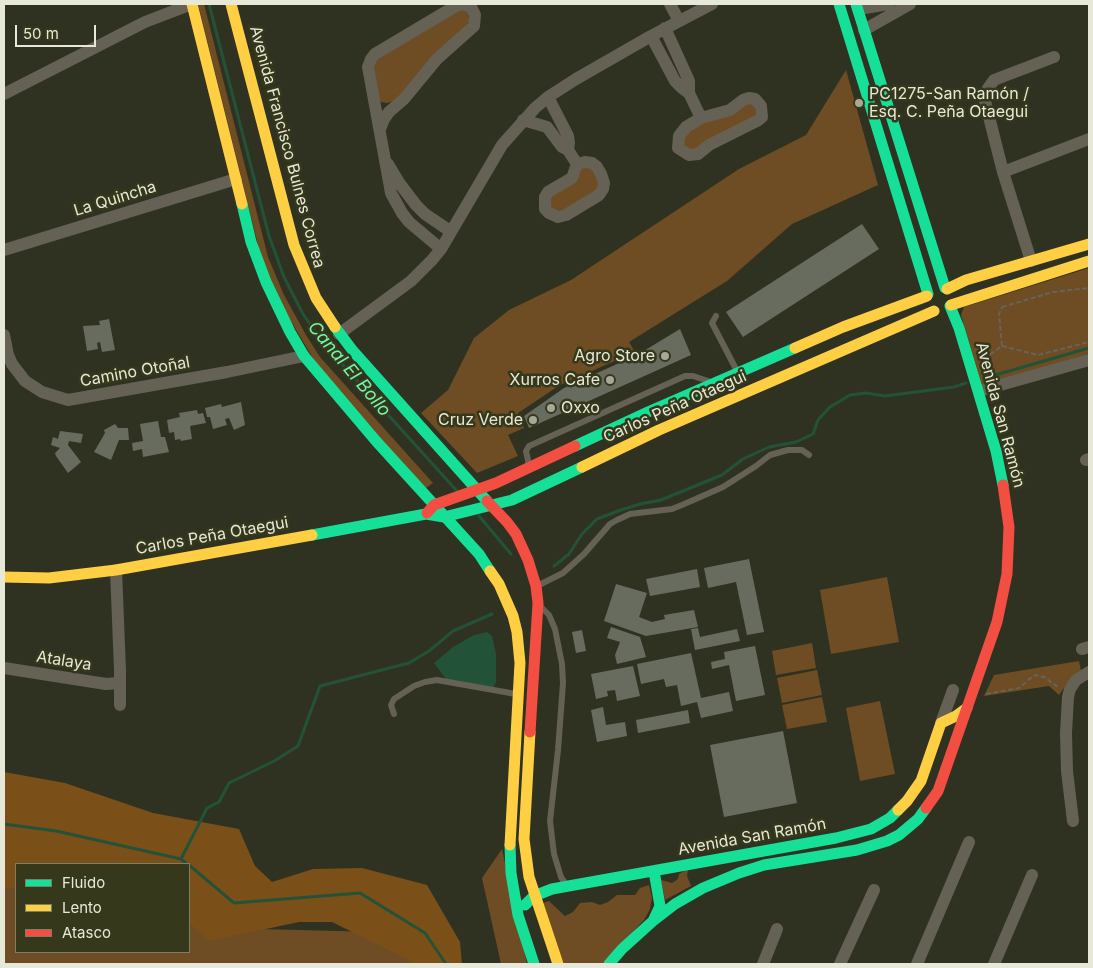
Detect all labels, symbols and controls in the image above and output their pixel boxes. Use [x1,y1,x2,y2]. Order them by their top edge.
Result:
scale bar [18,15,99,47]
text: 50 m [23,24,59,43]
street label: Avenida Francisco Bulnes Correa [245,24,329,270]
place label: PC1275-San Ramón / Esq. C. Peña Otaegui [869,84,1029,122]
marker: PC1275-San Ramón / Esq. C. Peña Otaegui [853,97,865,109]
street label: La Quincha [71,177,159,221]
water label: Canal El Bollo [303,317,395,421]
street label: Avenida San Ramón [971,340,1029,490]
place label: Agro Store [574,346,655,366]
marker: Agro Store [659,350,671,362]
street label: Camino Otoñal [79,353,191,391]
street label: Carlos Peña Otaegui [600,367,750,447]
place label: Xurros Cafe [510,370,600,390]
marker: Xurros Cafe [604,374,616,386]
place label: Oxxo [561,398,600,418]
marker: Oxxo [545,402,557,414]
place label: Cruz Verde [438,410,523,430]
marker: Cruz Verde [527,414,539,426]
street label: Carlos Peña Otaegui [134,513,290,559]
street label: Atalaya [35,647,93,675]
street label: Avenida San Ramón [676,815,828,859]
legend [15,863,190,953]
text: Fluido [62,873,105,892]
text: Lento [62,898,102,917]
text: Atasco [62,923,111,942]

